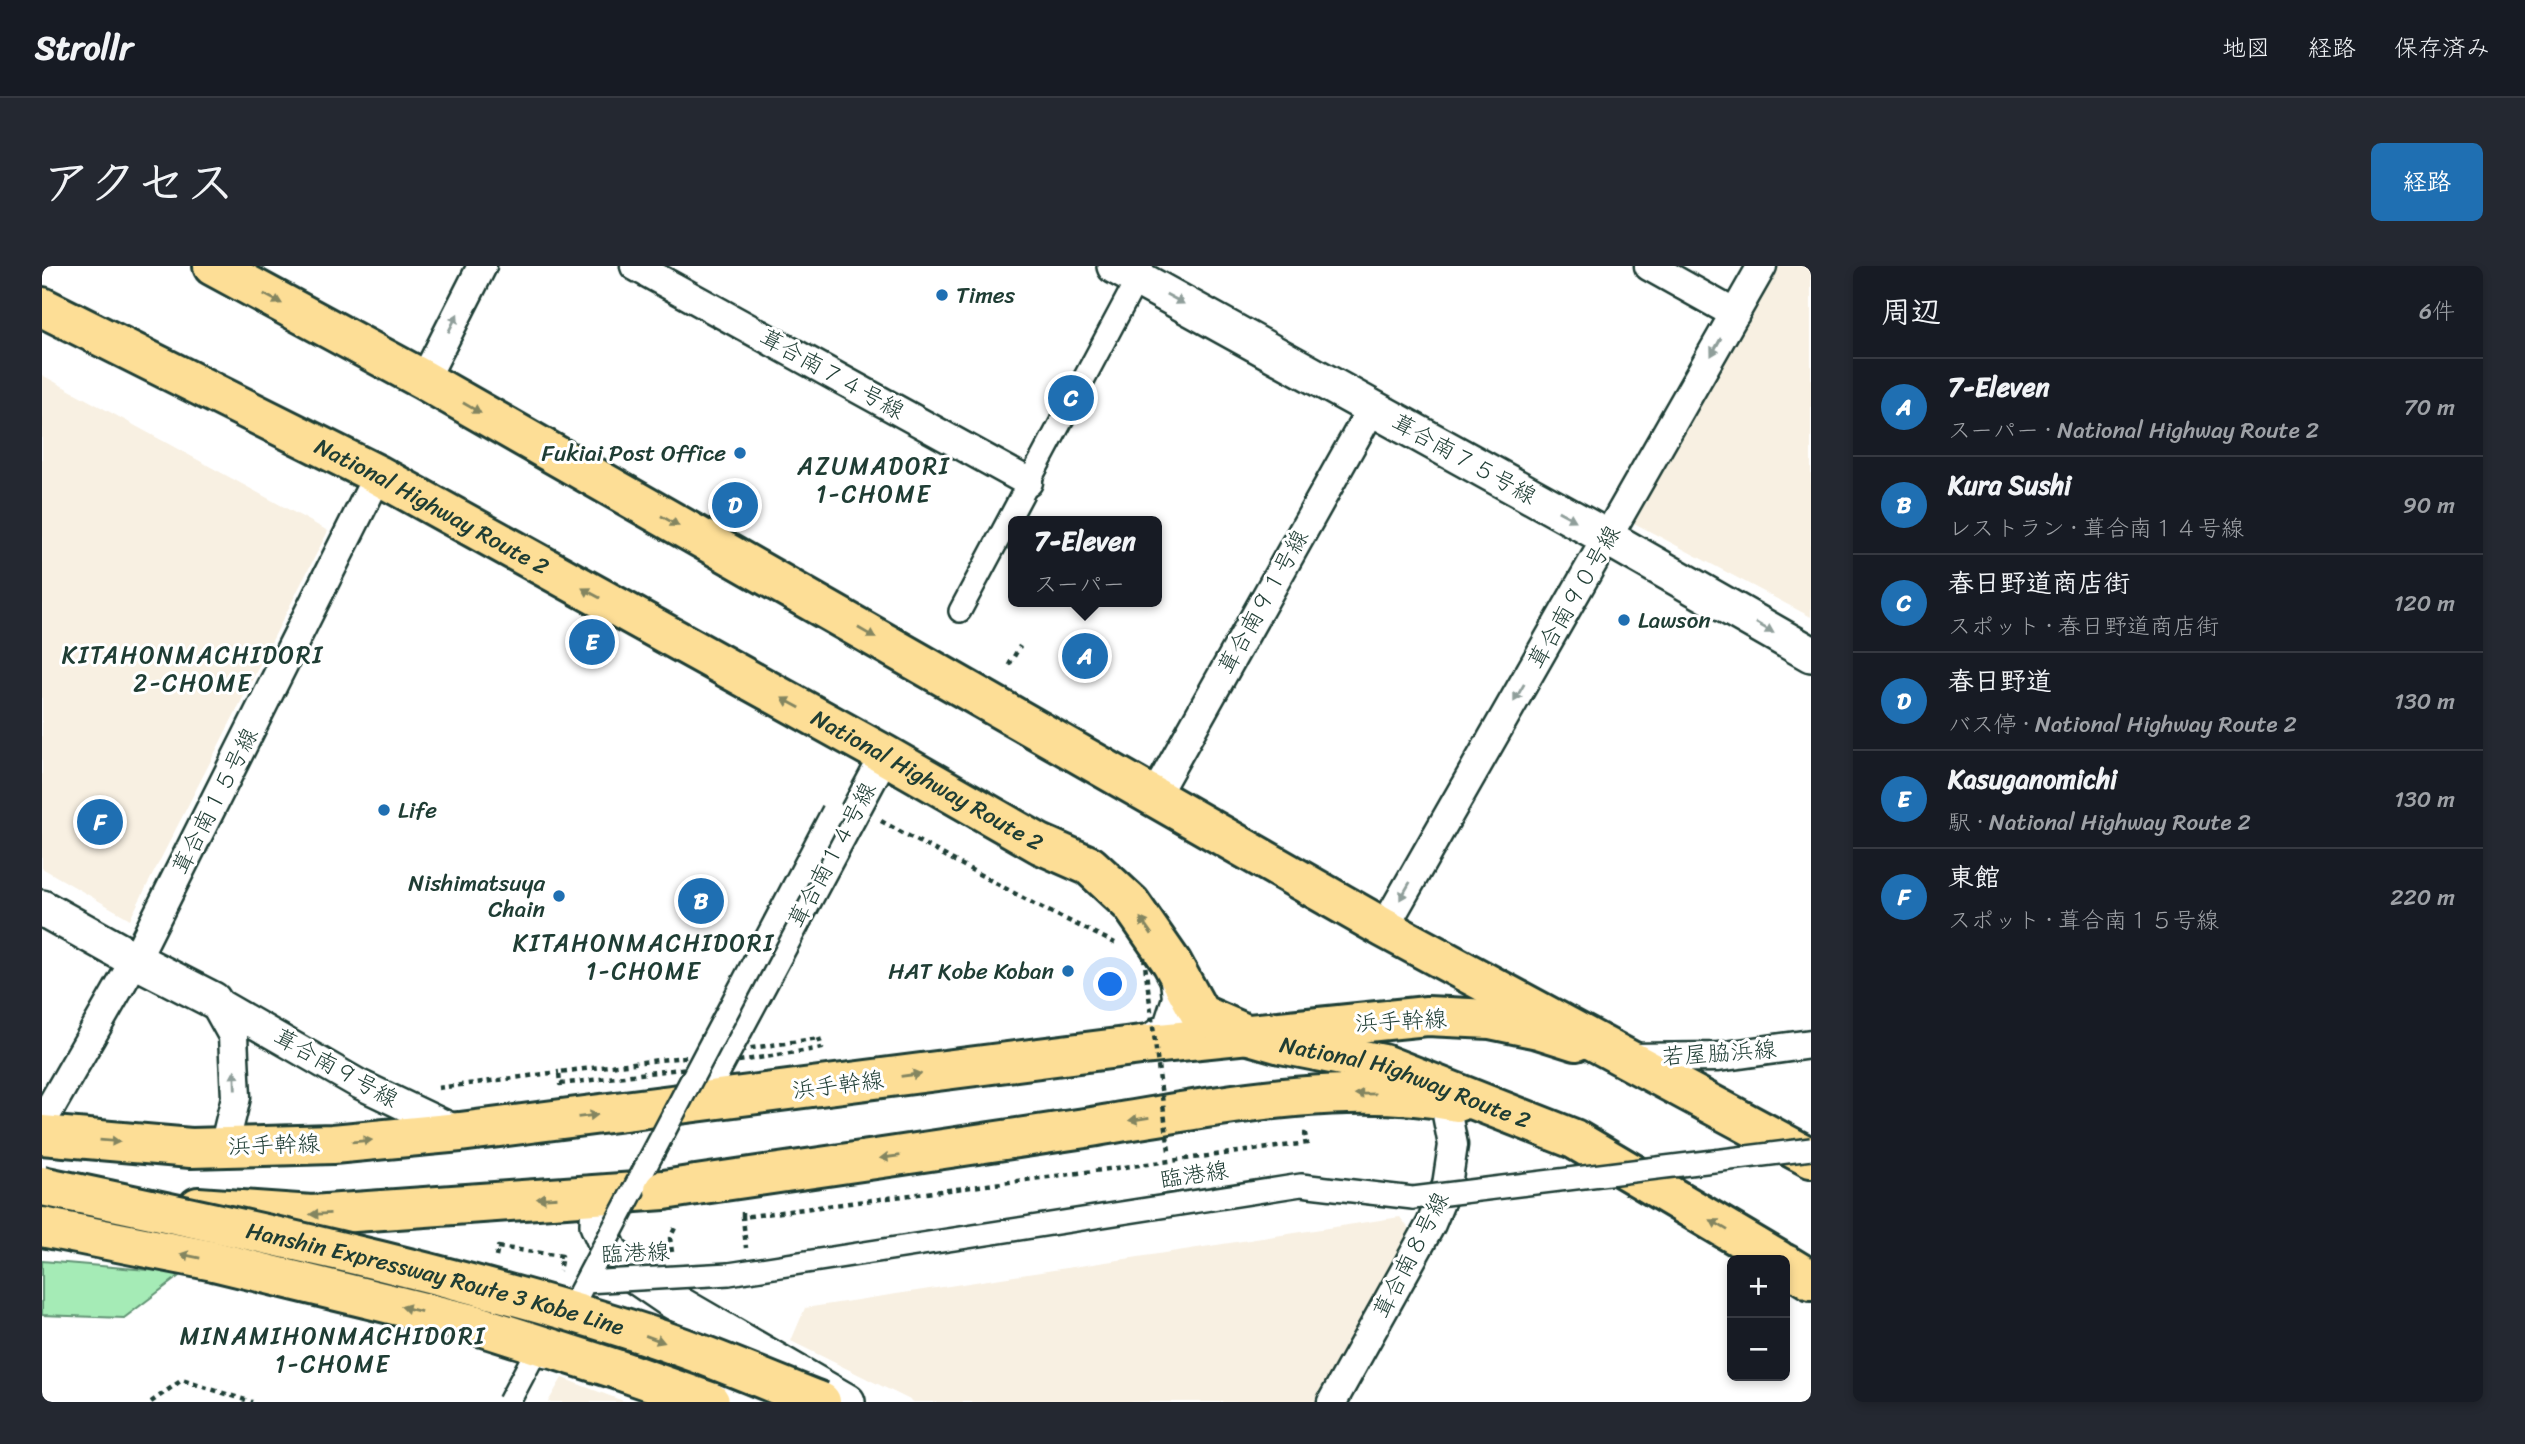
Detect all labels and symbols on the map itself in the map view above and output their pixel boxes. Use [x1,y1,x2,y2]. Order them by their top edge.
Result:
place label: Times [956,275,1016,316]
marker: Times [934,287,950,303]
one-way arrow [263,292,283,304]
one-way arrow [1165,293,1185,305]
one-way arrow [447,313,459,333]
street label: 葺合南７４号線 [752,317,912,431]
one-way arrow [1710,337,1722,356]
pin: C [1048,372,1094,424]
one-way arrow [462,402,482,414]
street label: 葺合南７５号線 [1384,402,1544,516]
street label: National Highway Route 2 [307,426,557,586]
place label: Fukiai Post Office [542,433,726,474]
marker: Fukiai Post Office [732,445,748,461]
district label: AZUMADORI 1-CHOME [796,445,951,515]
pin: D [712,479,758,531]
one-way arrow [1557,510,1577,522]
one-way arrow [660,515,679,527]
street label: 葺合南９０号線 [1516,517,1632,677]
street label: 葺合南９１号線 [1206,522,1320,682]
one-way arrow [582,587,601,599]
place label: Lawson [1638,600,1711,641]
marker: Lawson [1616,612,1632,628]
pin: E [569,616,615,668]
one-way arrow [1755,622,1775,634]
one-way arrow [858,627,877,640]
pin: A [1062,630,1108,682]
district label: KITAHONMACHIDORI 2-CHOME [62,634,324,704]
one-way arrow [1512,684,1525,703]
one-way arrow [781,697,800,709]
street label: National Highway Route 2 [803,698,1051,862]
street label: 葺合南１５号線 [160,720,270,882]
street label: 葺合南１４号線 [776,774,888,936]
place label: Life [398,790,437,831]
pin: F [77,796,123,848]
marker: Life [376,802,392,818]
place label: Nishimatsuya Chain [408,863,545,930]
pin: B [678,875,724,927]
one-way arrow [1399,881,1411,900]
marker: Nishimatsuya Chain [551,888,567,904]
one-way arrow [1139,917,1153,935]
district label: KITAHONMACHIDORI 1-CHOME [513,922,775,992]
place label: HAT Kobe Koban [888,951,1054,992]
marker: HAT Kobe Koban [1060,963,1076,979]
your location [1093,967,1127,1001]
street label: 浜手幹線 [1354,998,1448,1044]
street label: 葺合南９号線 [266,1017,406,1119]
street label: National Highway Route 2 [1276,1024,1537,1141]
street label: 若屋脇浜線 [1660,1029,1778,1077]
street label: 浜手幹線 [790,1059,886,1111]
one-way arrow [230,1069,241,1091]
one-way arrow [900,1070,922,1081]
one-way arrow [1354,1088,1376,1099]
one-way arrow [577,1111,599,1122]
one-way arrow [1128,1114,1150,1125]
street label: 浜手幹線 [227,1123,321,1167]
one-way arrow [351,1135,373,1146]
one-way arrow [99,1136,121,1147]
street label: 臨港線 [1157,1149,1231,1201]
one-way arrow [879,1152,901,1163]
street label: 葺合南８号線 [1361,1184,1461,1326]
one-way arrow [536,1193,558,1204]
one-way arrow [309,1208,331,1219]
street label: Hanshin Expressway Route 3 Kobe Line [242,1210,629,1347]
one-way arrow [1710,1219,1729,1232]
street label: 臨港線 [599,1231,671,1275]
one-way arrow [179,1251,201,1262]
one-way arrow [400,1303,422,1314]
district label: MINAMIHONMACHIDORI 1-CHOME [180,1315,486,1385]
one-way arrow [644,1334,665,1345]

